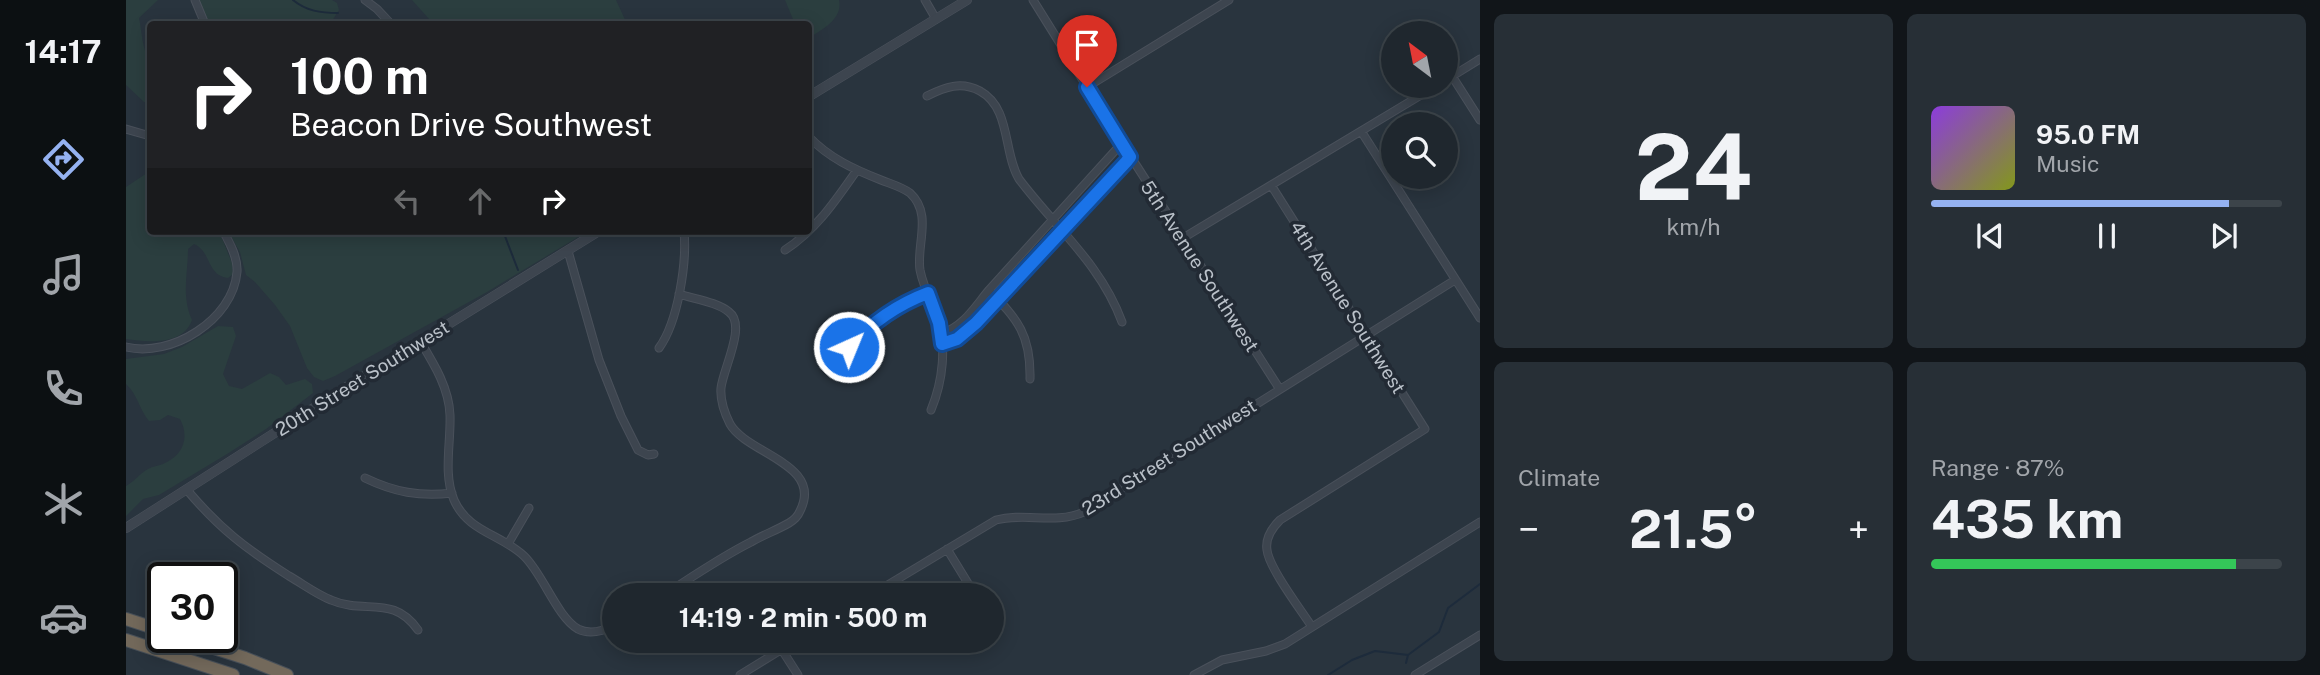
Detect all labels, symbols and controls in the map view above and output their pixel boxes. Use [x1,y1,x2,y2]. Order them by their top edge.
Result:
pin [1057,15,1117,87]
north arrow [1381,21,1458,98]
map controls [1381,21,1458,189]
icon: arrive [1068,26,1106,64]
text: 14:17 [24,33,102,70]
text: 100 m [290,47,429,105]
icon: right [175,49,266,140]
text: Beacon Drive Southwest [290,106,652,143]
button: search [1381,112,1458,189]
text: 24 [1635,114,1752,220]
text: 95.0 FM [2036,119,2140,150]
icon: directions [39,135,88,184]
text: Music [2036,150,2100,177]
street label: 5th Avenue Southwest [1136,176,1264,356]
icon: left [388,182,426,220]
icon: ahead [461,182,499,220]
icon: right [534,182,572,220]
text: km/h [1666,213,1721,240]
street label: 4th Avenue Southwest [1286,217,1410,397]
icon: previous [1971,217,2009,255]
icon: pause [2088,217,2126,255]
icon: next [2205,217,2243,255]
icon: music [39,250,88,299]
position arrow [812,310,886,384]
street label: 20th Street Southwest [271,316,453,440]
icon: phone [39,364,88,413]
street label: 23rd Street Southwest [1078,394,1260,520]
text: Range · 87% [1931,454,2065,481]
text: Climate [1518,464,1600,491]
icon: climate [39,479,88,528]
text: 435 km [1931,489,2123,550]
text: 21.5° [1629,499,1758,560]
text: − [1518,507,1539,552]
text: + [1848,507,1869,552]
speed limit sign: 30 [147,562,238,653]
icon: car [39,593,88,642]
text: 14:19 · 2 min · 500 m [679,602,927,633]

